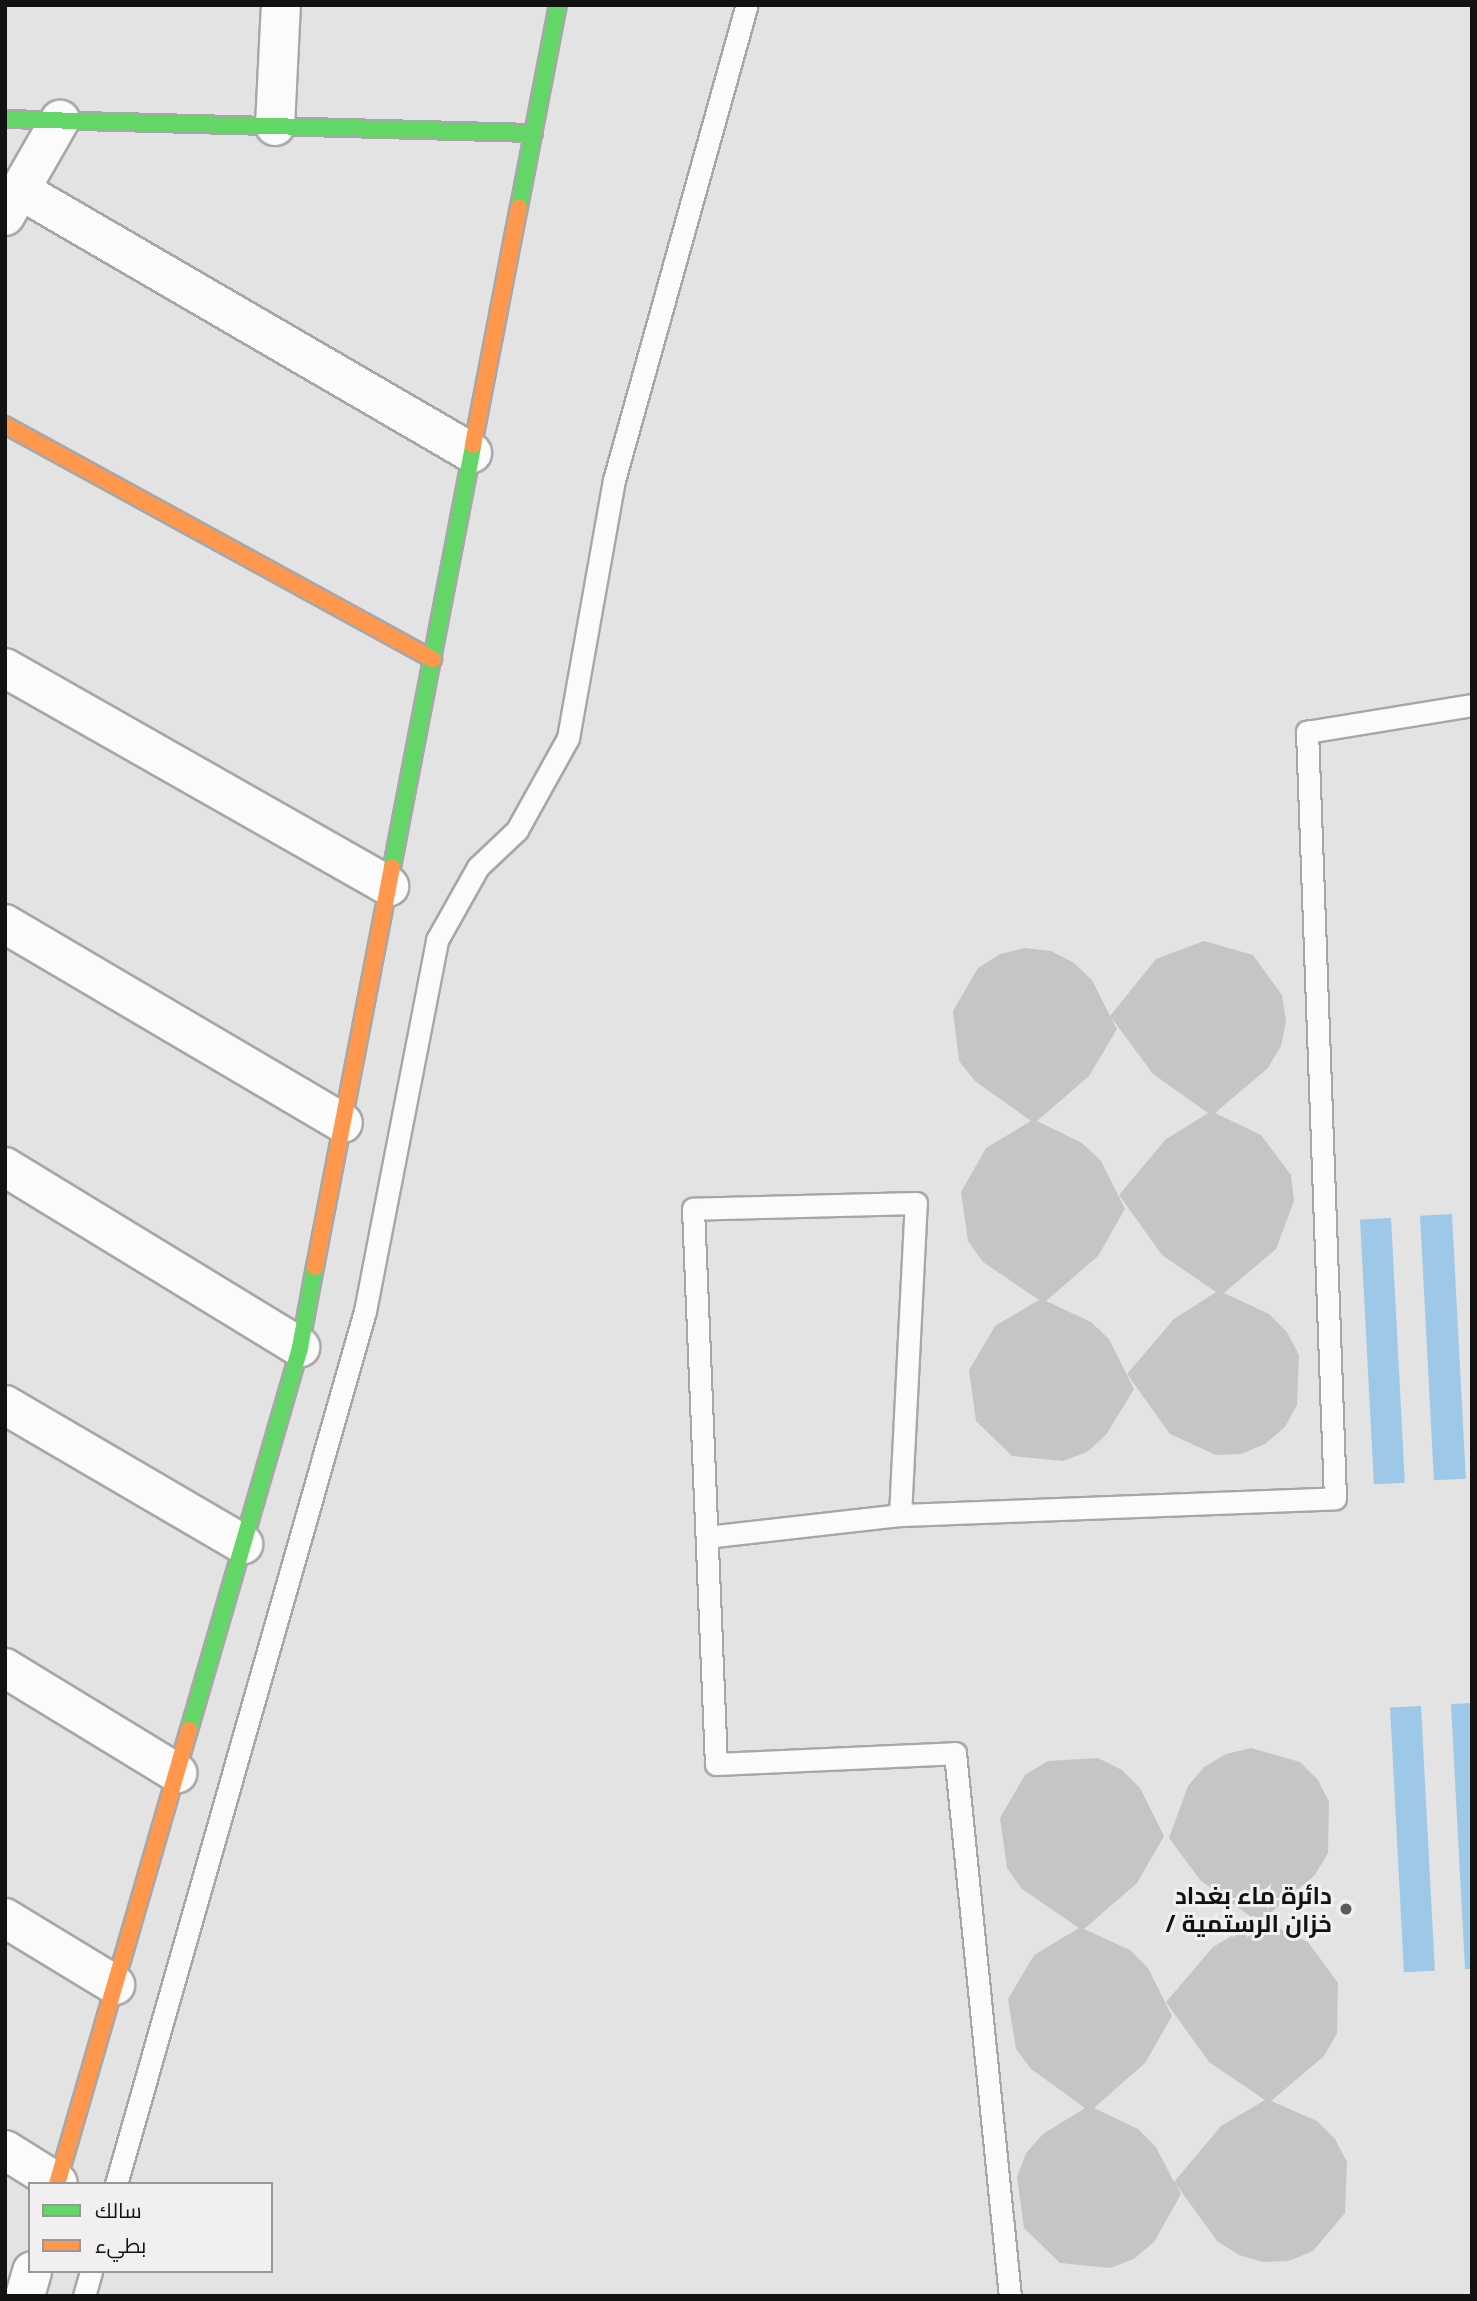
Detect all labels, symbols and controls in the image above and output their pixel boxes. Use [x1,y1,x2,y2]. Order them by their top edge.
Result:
place label: دائرة ماء بغداد / خزان الرستمية [1166,1881,1332,1937]
marker: دائرة ماء بغداد / خزان الرستمية [1338,1901,1354,1917]
legend [28,2182,273,2273]
text: سالك [95,2196,142,2224]
text: بطيء [95,2231,146,2259]

